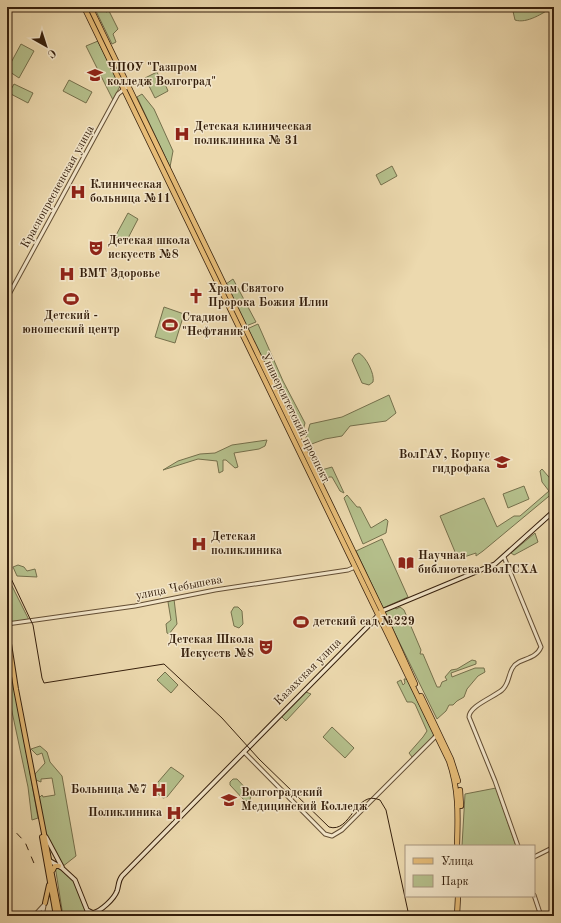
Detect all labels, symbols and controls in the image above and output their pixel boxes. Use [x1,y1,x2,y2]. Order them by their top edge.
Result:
north arrow [26,26,66,66]
text: С [45,46,58,59]
place label: ЧПОУ "Газпром колледж Волгоград" [107,62,216,88]
school or university icon: ЧПОУ "Газпром колледж Волгоград" [86,66,104,84]
place label: Детская клиническая поликлиника № 31 [194,121,312,147]
street label: Краснопресненская улица [19,124,97,250]
hospital icon: Детская клиническая поликлиника № 31 [173,125,191,143]
place label: Клиническая больница №11 [90,179,171,205]
hospital icon: Клиническая больница №11 [69,183,87,201]
place label: Детская школа искусств №8 [108,235,190,261]
theatre icon: Детская школа искусств №8 [87,239,105,257]
hospital icon: ВМТ Здоровье [58,265,76,283]
place label: ВМТ Здоровье [79,268,160,280]
place label: Храм Святого Пророка Божия Илии [208,283,328,309]
church icon: Храм Святого Пророка Божия Илии [187,287,205,305]
sports icon: Детский - юношеский центр [62,290,80,308]
place label: Детский - юношеский центр [22,310,120,336]
place label: Стадион "Нефтяник" [182,312,248,338]
sports icon: Стадион "Нефтяник" [161,316,179,334]
street label: Университетский проспект [258,351,332,485]
place label: ВолГАУ, Корпус гидрофака [399,449,490,475]
school or university icon: ВолГАУ, Корпус гидрофака [493,453,511,471]
place label: Детская поликлиника [211,531,282,557]
hospital icon: Детская поликлиника [190,535,208,553]
place label: Научная библиотека ВолГСХА [418,550,538,576]
library icon: Научная библиотека ВолГСХА [397,554,415,572]
street label: улица Чебышева [135,574,223,602]
sports icon: детский сад №229 [292,613,310,631]
place label: детский сад №229 [313,616,415,628]
place label: Детская Школа Искусств №8 [168,634,254,660]
street label: Казахская улица [272,636,344,708]
theatre icon: Детская Школа Искусств №8 [257,638,275,656]
hospital icon: Больница №7 [150,781,168,799]
place label: Больница №7 [71,784,147,796]
place label: Волгоградский Медицинский Колледж [241,787,368,813]
school or university icon: Волгоградский Медицинский Колледж [220,791,238,809]
hospital icon: Поликлиника [165,804,183,822]
place label: Поликлиника [88,807,162,819]
legend [405,845,535,897]
text: Улица [441,856,474,868]
text: Парк [441,876,469,888]

